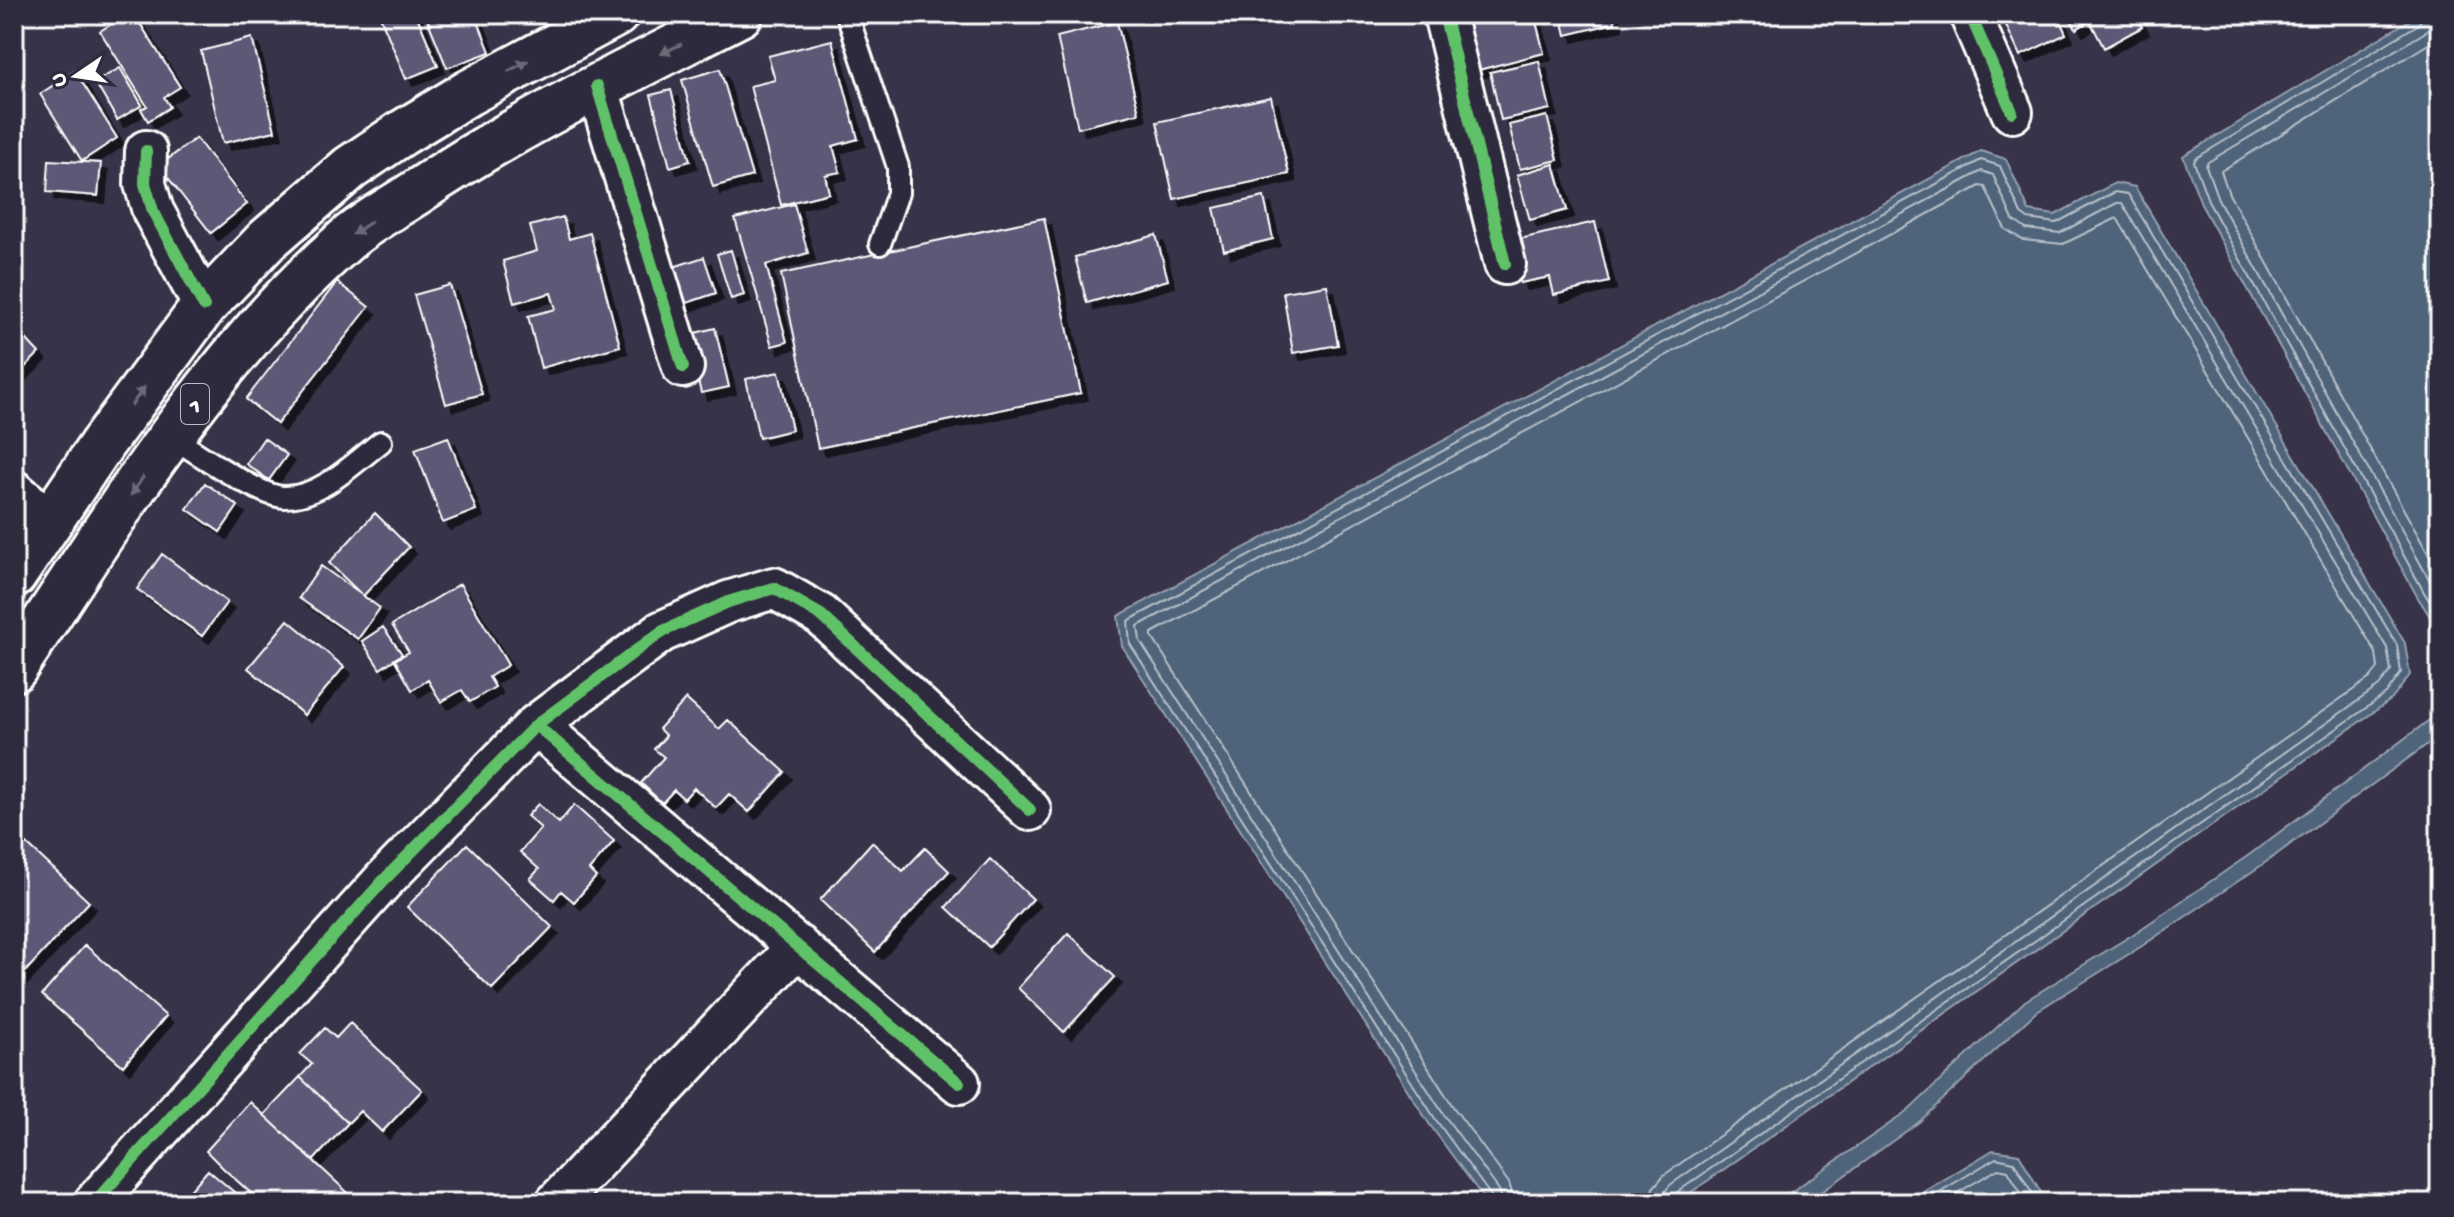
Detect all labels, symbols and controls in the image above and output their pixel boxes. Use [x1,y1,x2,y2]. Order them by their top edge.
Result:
north arrow [36,36,116,116]
one-way arrow [659,43,682,56]
one-way arrow [506,60,529,73]
text: U [46,70,75,89]
one-way arrow [352,221,373,236]
road number: 1 [181,384,209,424]
one-way arrow [130,385,145,406]
one-way arrow [130,476,145,497]

